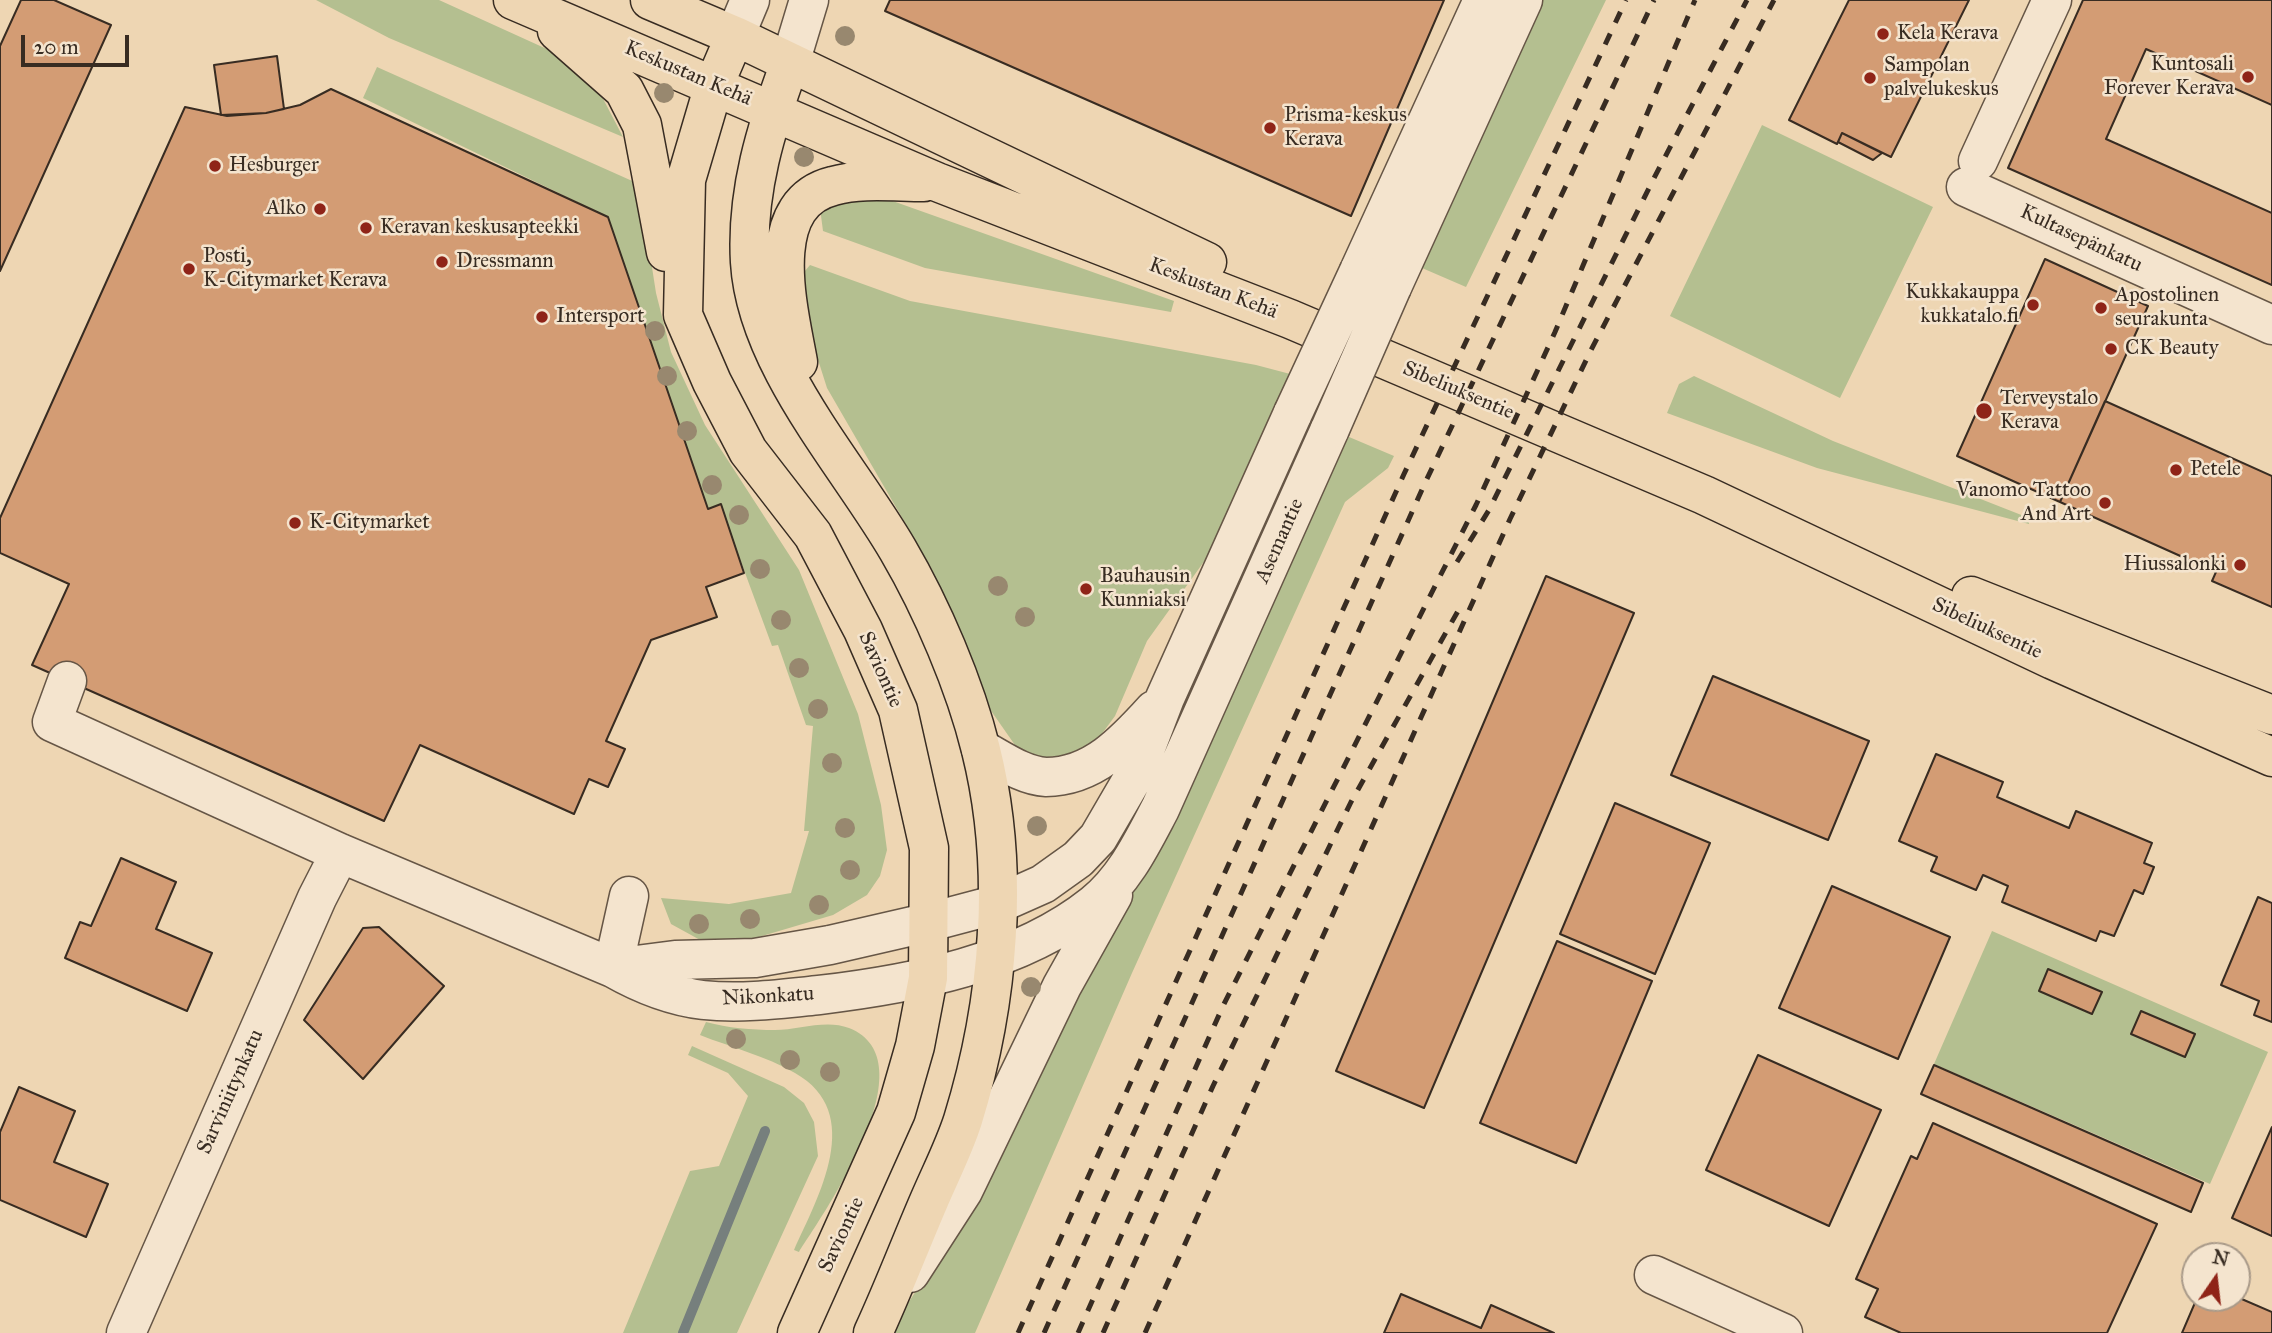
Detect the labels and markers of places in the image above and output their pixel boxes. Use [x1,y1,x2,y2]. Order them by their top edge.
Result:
place label: Kela Kerava [1897,21,1998,47]
marker: Kela Kerava [1875,26,1891,42]
place label: Kuntosali Forever Kerava [2104,52,2234,102]
place label: Sampolan palvelukeskus [1884,53,1999,103]
marker: Kuntosali Forever Kerava [2240,69,2256,85]
marker: Sampolan palvelukeskus [1862,70,1878,86]
place label: Prisma-keskus Kerava [1284,103,1407,153]
marker: Prisma-keskus Kerava [1262,120,1278,136]
place label: Hesburger [229,153,319,179]
marker: Hesburger [207,158,223,174]
place label: Alko [266,196,306,222]
marker: Alko [312,201,328,217]
place label: Keravan keskusapteekki [380,215,579,241]
marker: Keravan keskusapteekki [358,220,374,236]
place label: Posti, K-Citymarket Kerava [203,244,387,294]
place label: Dressmann [456,249,554,275]
marker: Dressmann [434,254,450,270]
marker: Posti, K-Citymarket Kerava [181,261,197,277]
place label: Kukkakauppa kukkatalo.fi [1905,280,2019,330]
place label: Apostolinen seurakunta [2115,283,2219,333]
marker: Kukkakauppa kukkatalo.fi [2025,297,2041,313]
marker: Apostolinen seurakunta [2093,300,2109,316]
place label: Intersport [556,304,644,330]
marker: Intersport [534,309,550,325]
place label: CK Beauty [2125,336,2219,362]
marker: CK Beauty [2103,341,2119,357]
place label: Terveystalo Kerava [2000,386,2098,436]
marker: Terveystalo Kerava [1974,401,1994,421]
place label: Petele [2190,457,2241,483]
marker: Petele [2168,462,2184,478]
place label: Vanomo Tattoo And Art [1956,478,2091,528]
marker: Vanomo Tattoo And Art [2097,495,2113,511]
place label: K-Citymarket [309,510,430,536]
marker: K-Citymarket [287,515,303,531]
place label: Hiussalonki [2124,552,2226,578]
marker: Hiussalonki [2232,557,2248,573]
place label: Bauhausin Kunniaksi [1100,564,1190,614]
marker: Bauhausin Kunniaksi [1078,581,1094,597]

